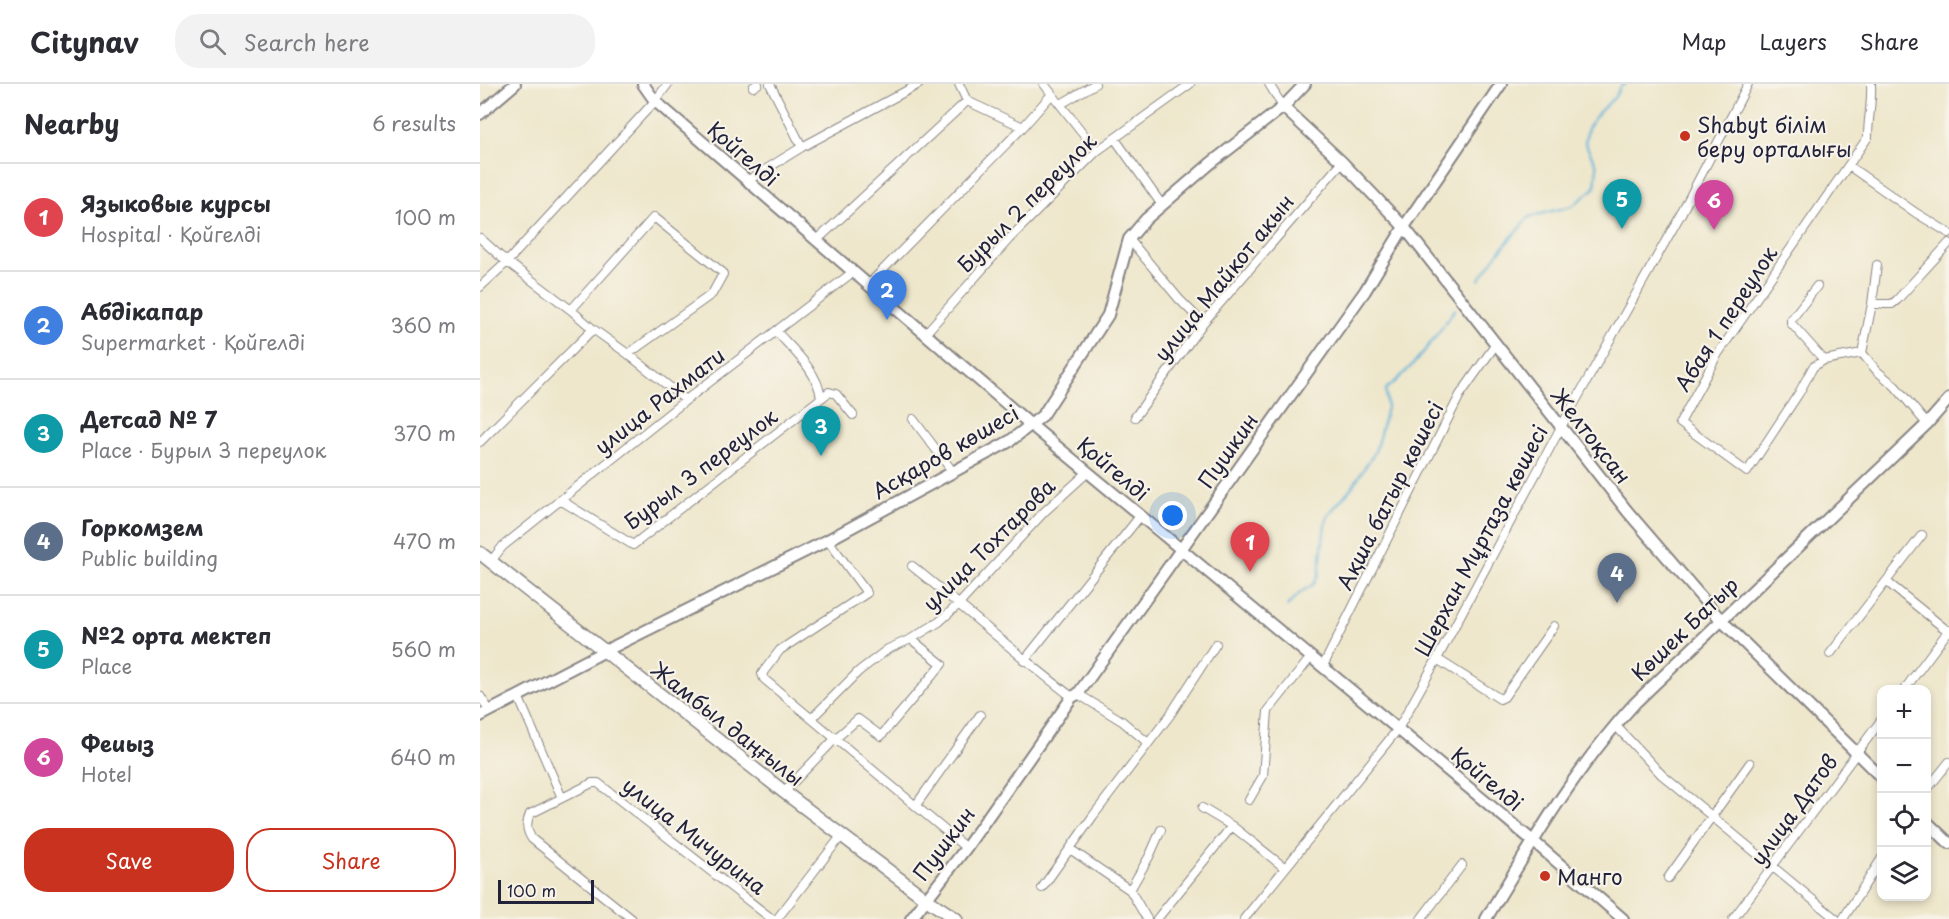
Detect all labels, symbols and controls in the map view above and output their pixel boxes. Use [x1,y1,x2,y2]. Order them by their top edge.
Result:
search box [175,14,595,68]
text: Citynav [30,20,139,63]
icon: search [196,25,229,58]
text: Search here [244,25,370,58]
text: Map [1682,25,1726,57]
text: Layers [1759,25,1827,57]
text: Share [1860,25,1919,57]
text: Nearby [24,104,119,143]
text: 6 results [372,108,456,138]
place label: Shabyt білім беру орталығы [1697,108,1852,164]
street label: Қойгелді [701,113,787,193]
street label: Бурыл 2 переулок [949,125,1103,279]
marker: Shabyt білім беру орталығы [1678,129,1692,143]
pin: 5 [1602,180,1642,229]
pin: 6 [1694,180,1734,230]
text: Языковые курсы [81,186,271,219]
street label: улица Майкот акын [1145,186,1301,368]
text: 1 [39,202,48,232]
text: 100 m [395,202,456,232]
text: Hospital · Қойгелді [81,219,261,249]
street label: Абая 1 переулок [1666,238,1784,397]
pin: 2 [868,270,906,320]
text: Абдiкапар [81,294,203,327]
text: 2 [36,310,51,340]
text: 360 m [390,310,456,340]
text: Supermarket · Қойгелді [81,327,305,357]
street label: улица Рахмати [587,339,731,461]
street label: Желтоқсан [1544,380,1640,490]
street label: Ақша батыр көшесі [1328,395,1450,595]
street label: Асқаров көшесі [866,396,1024,506]
street label: Бурыл 3 переулок [617,399,784,536]
text: Детсад № 7 [81,402,217,435]
pin: 3 [802,406,840,456]
street label: Пушкин [1189,406,1265,494]
text: 3 [37,418,50,448]
text: 370 m [393,418,456,448]
street label: Шерхан Мұртаза көшесі [1405,419,1555,661]
street label: Қойгелді [1071,428,1157,508]
text: Place · Бурыл 3 переулок [81,435,326,465]
street label: улица Тохтарова [914,470,1062,618]
your location [1158,501,1187,530]
text: Горкомзем [81,510,204,543]
pin: 1 [1230,522,1270,572]
text: 4 [37,526,50,556]
text: 470 m [393,526,456,556]
text: Public building [81,543,218,573]
pin: 4 [1598,554,1636,603]
street label: Көшек Батыр [1623,569,1745,687]
text: №2 орта мектеп [81,618,271,651]
text: 5 [37,634,50,664]
text: 560 m [391,634,456,664]
text: Place [81,651,132,681]
street label: Жамбыл даңғылы [645,653,811,793]
map controls [1877,685,1931,901]
button: + [1877,685,1931,739]
text: Феиыз [81,726,154,759]
street label: Қойгелді [1445,738,1531,818]
button: − [1877,739,1931,793]
text: 6 [36,742,51,772]
text: 640 m [390,742,456,772]
street label: улица Датов [1742,747,1844,871]
text: Hotel [81,759,132,789]
street label: улица Мичурина [616,769,774,902]
button: locate [1877,793,1931,847]
street label: Пушкин [904,799,982,887]
button: Save [24,828,234,892]
button: Share [246,828,456,892]
button: layers [1877,847,1931,901]
place label: Манго [1557,860,1623,892]
marker: Манго [1538,869,1552,883]
scale bar [498,877,594,904]
text: 100 m [507,878,556,902]

